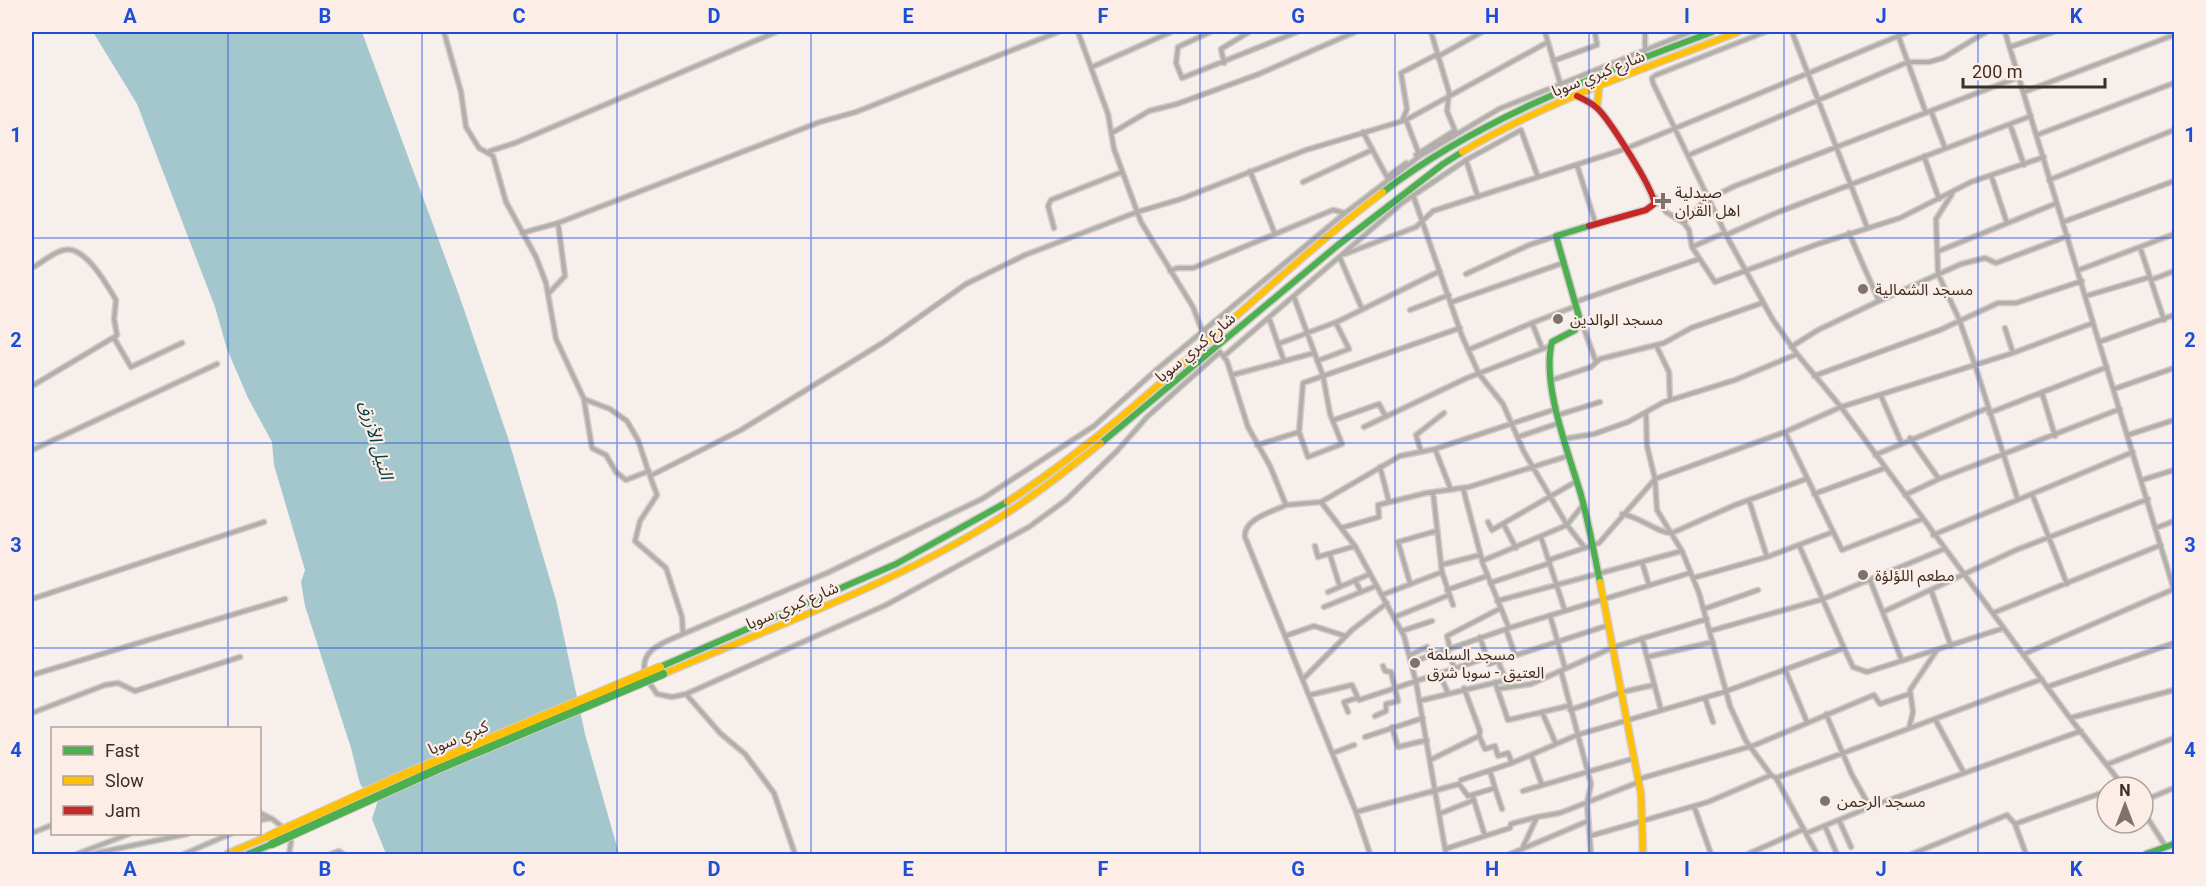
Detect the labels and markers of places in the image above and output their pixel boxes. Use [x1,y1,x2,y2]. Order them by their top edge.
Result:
place label: صيدلية اهل القران [1675,183,1740,220]
marker: صيدلية اهل القران [1656,194,1670,208]
place label: مسجد الشمالية [1875,280,1973,299]
marker: مسجد الشمالية [1856,282,1870,296]
place label: مسجد الوالدين [1570,310,1663,329]
marker: مسجد الوالدين [1551,312,1565,326]
place label: مطعم اللؤلؤة [1875,566,1955,588]
marker: مطعم اللؤلؤة [1856,568,1870,582]
place label: مسجد السلمة العتيق - سوبا شرق [1427,645,1544,683]
marker: مسجد السلمة العتيق - سوبا شرق [1408,656,1422,670]
place label: مسجد الرحمن [1837,792,1926,811]
marker: مسجد الرحمن [1818,794,1832,808]

